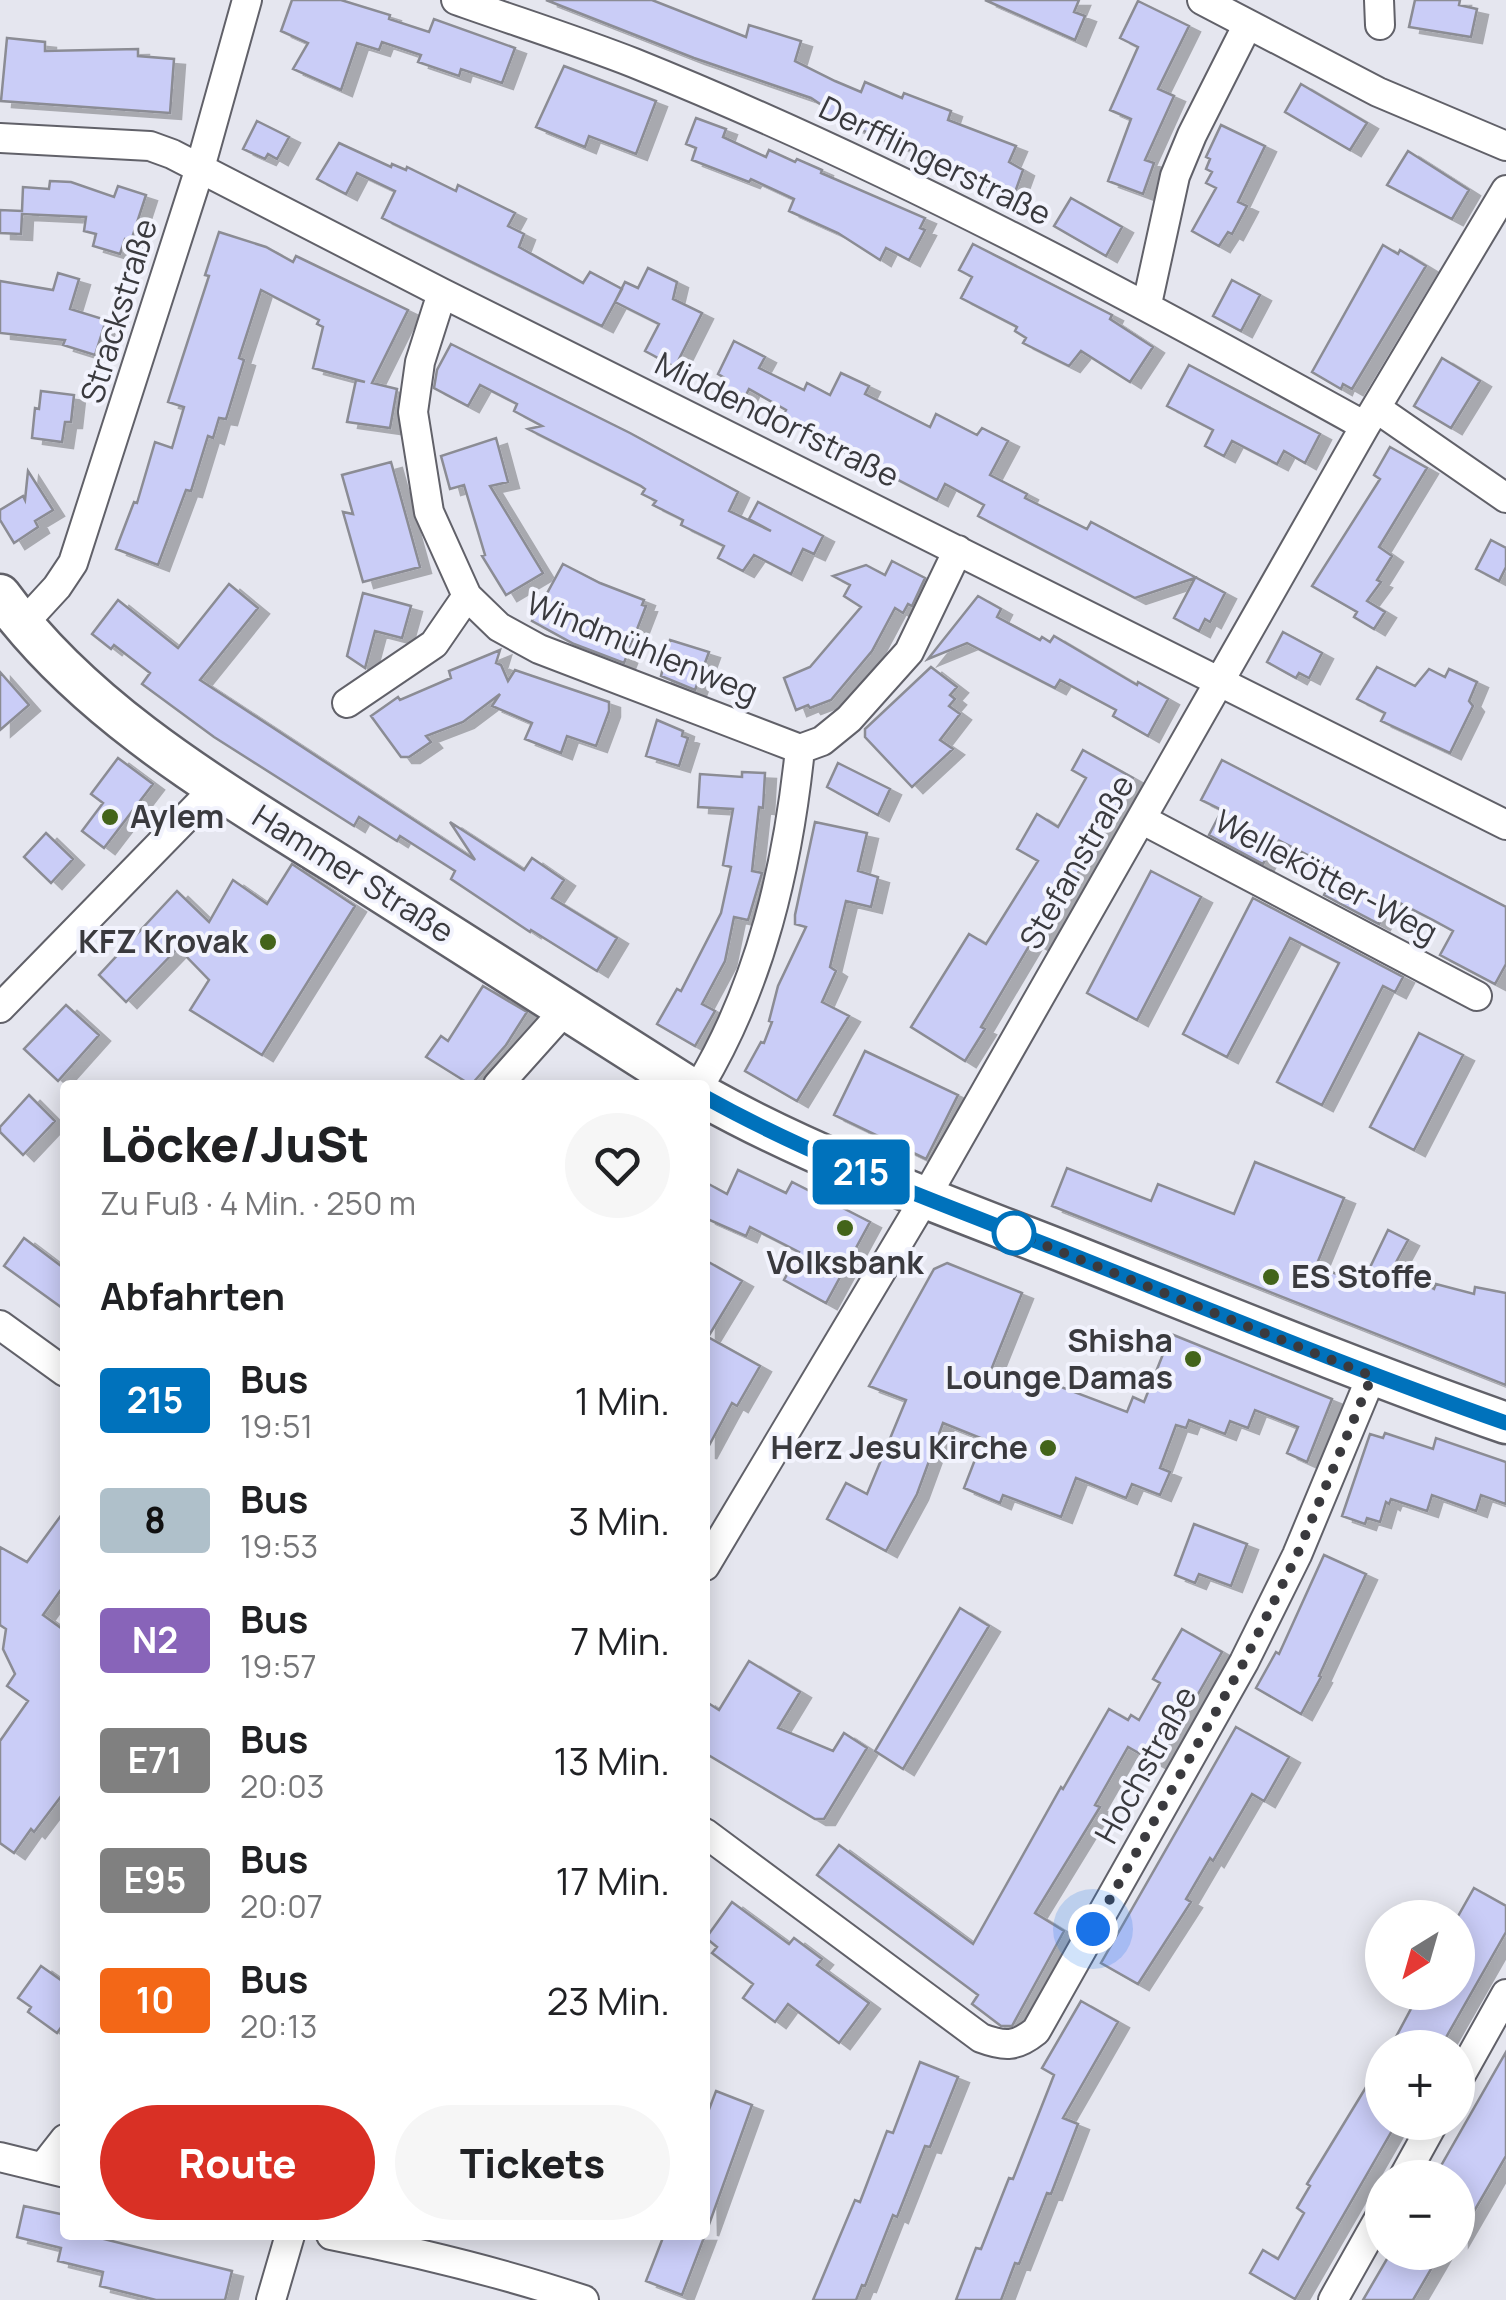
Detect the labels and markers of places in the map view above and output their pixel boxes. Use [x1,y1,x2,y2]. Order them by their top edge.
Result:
place label: Aylem [130,794,224,838]
marker: Aylem [99,806,121,828]
place label: KFZ Krovak [78,919,249,963]
marker: KFZ Krovak [257,931,279,953]
unlabelled marker [993,1212,1035,1254]
marker: Volksbank [834,1217,856,1239]
place label: Volksbank [767,1240,924,1284]
place label: ES Stoffe [1291,1254,1432,1298]
marker: ES Stoffe [1260,1266,1282,1288]
place label: Shisha Lounge Damas [945,1318,1173,1399]
marker: Shisha Lounge Damas [1182,1348,1204,1370]
place label: Herz Jesu Kirche [771,1425,1028,1469]
marker: Herz Jesu Kirche [1037,1437,1059,1459]

